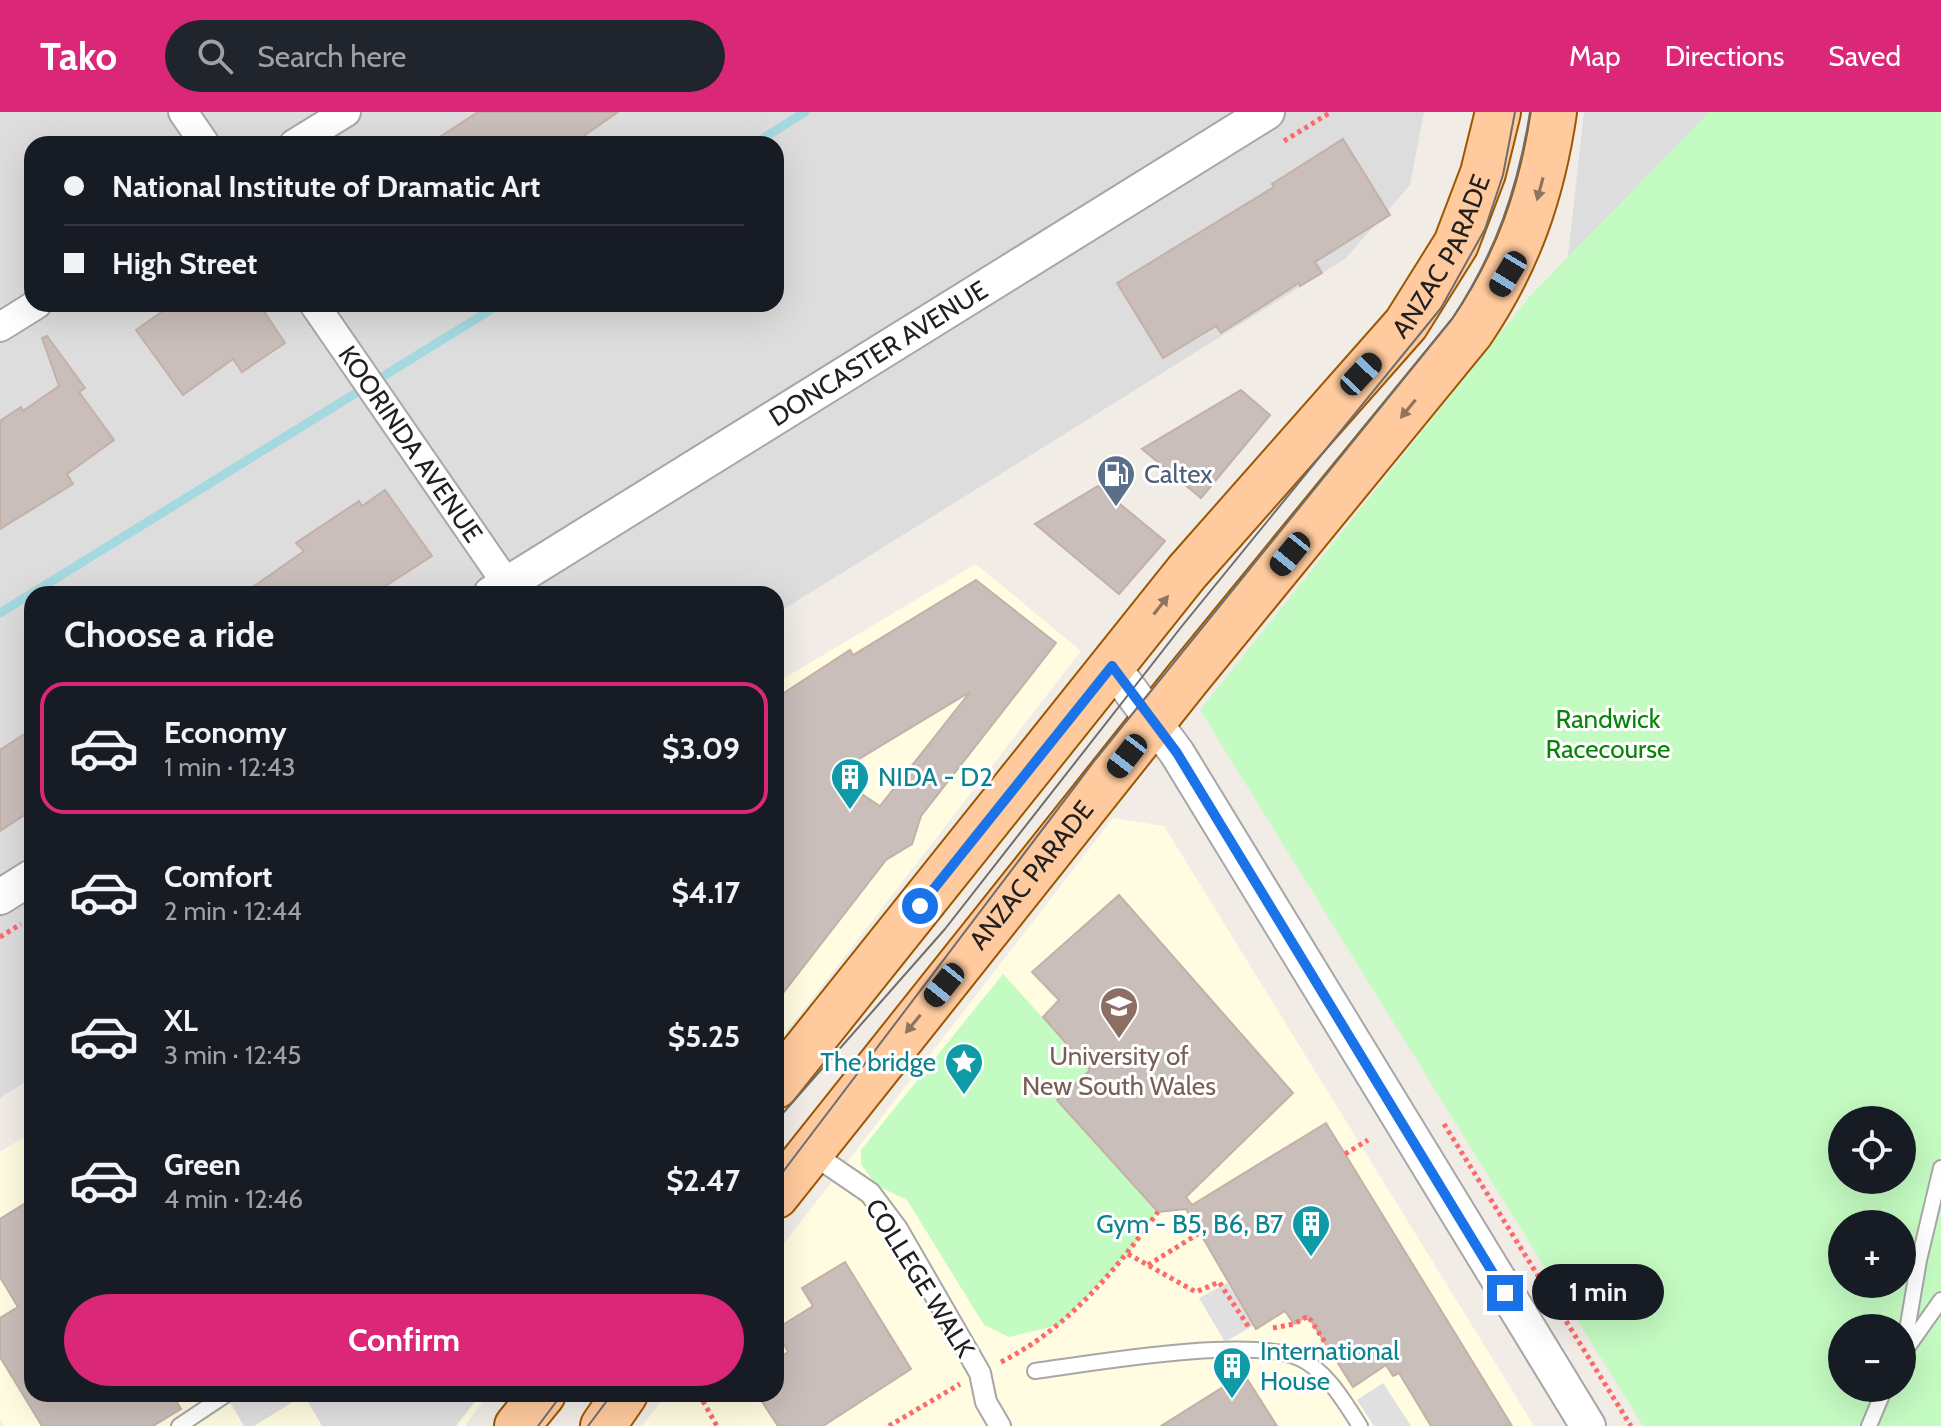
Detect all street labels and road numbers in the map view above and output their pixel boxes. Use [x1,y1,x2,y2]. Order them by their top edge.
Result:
street label: ANZAC PARADE [1385,170,1497,345]
street label: DONCASTER AVENUE [763,274,993,433]
street label: KOORINDA AVENUE [332,339,489,548]
street label: ANZAC PARADE [962,794,1100,956]
street label: COLLEGE WALK [858,1193,982,1363]

